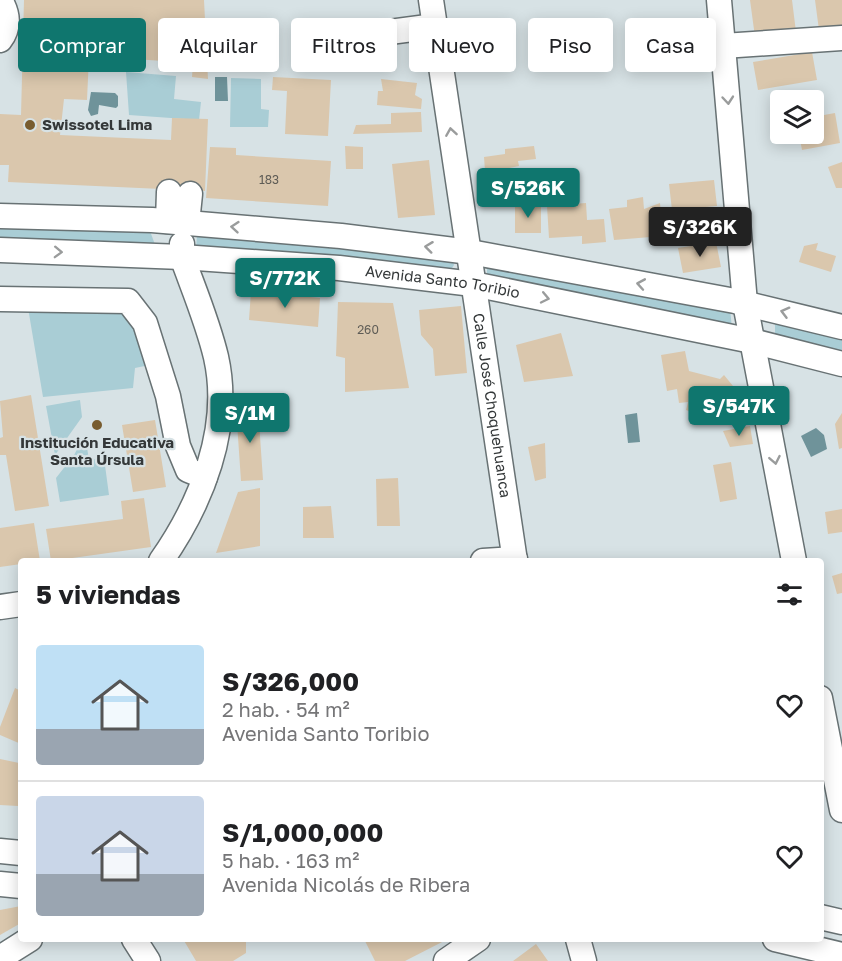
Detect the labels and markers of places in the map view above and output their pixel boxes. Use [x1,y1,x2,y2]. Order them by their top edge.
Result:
place label: Swissotel Lima [42,115,153,133]
marker: Swissotel Lima [23,118,37,132]
pin: S/526K [479,168,577,219]
pin: S/326K [651,207,749,258]
pin: S/772K [236,258,334,309]
pin: S/547K [690,386,788,437]
pin: S/1M [214,393,286,444]
marker: Institución Educativa Santa Úrsula [90,418,104,432]
place label: Institución Educativa Santa Úrsula [20,433,174,468]

